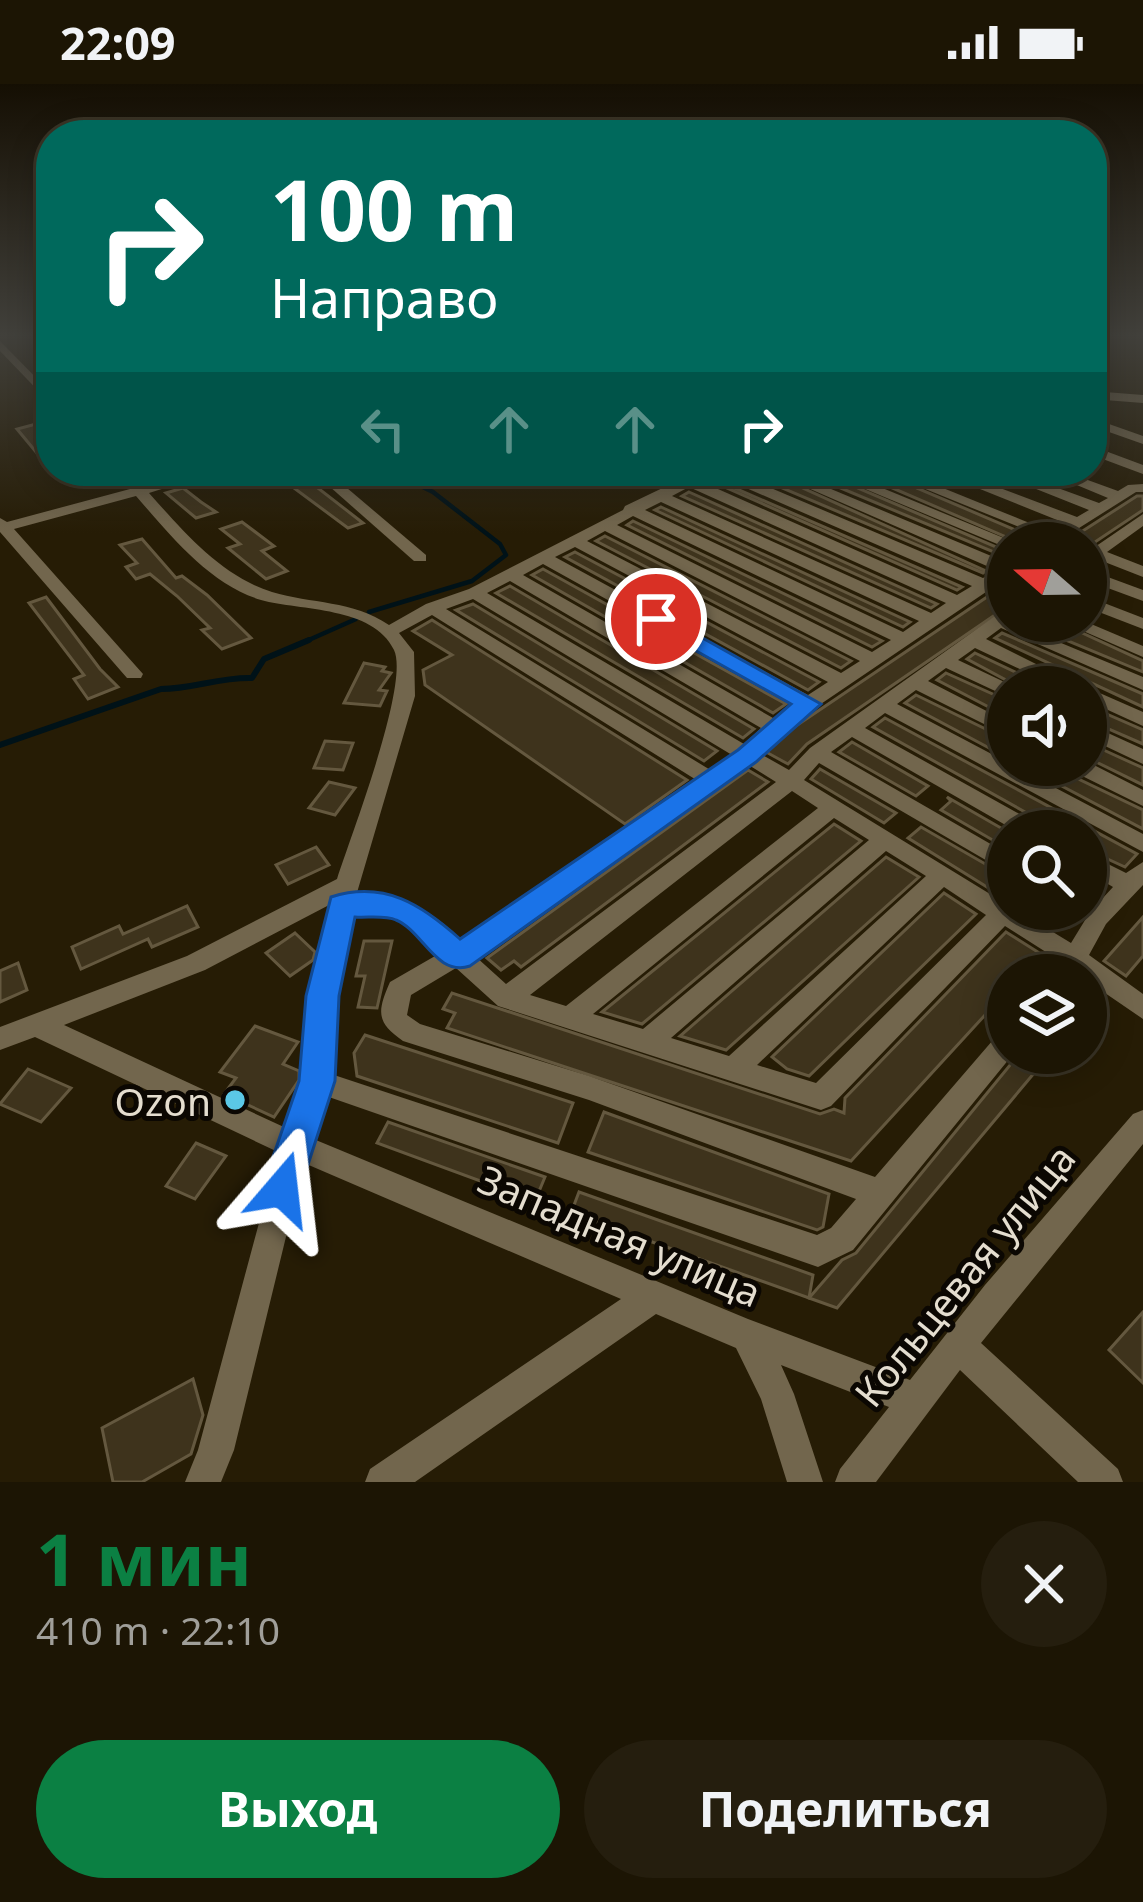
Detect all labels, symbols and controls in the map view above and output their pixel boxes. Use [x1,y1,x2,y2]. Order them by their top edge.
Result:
text: 22:09 [60,12,176,73]
text: 100 m [270,151,518,266]
icon: right [72,168,228,324]
text: Направо [270,260,498,334]
icon: left [350,396,416,462]
icon: ahead [476,396,542,462]
icon: ahead [602,396,668,462]
icon: right [728,396,794,462]
north arrow [987,522,1107,642]
map controls [987,522,1107,1074]
pin [605,568,707,670]
icon: arrive [623,586,689,652]
button: sound [987,666,1107,786]
button: search [987,810,1107,930]
button: layers [987,954,1107,1074]
place label: Ozon [115,1074,211,1127]
marker: Ozon [222,1087,248,1113]
position arrow [219,1126,345,1252]
street label: Кольцевая улица [842,1133,1086,1417]
street label: Западная улица [471,1152,769,1318]
text: 1 мин [36,1509,252,1607]
button: close [981,1521,1107,1647]
text: 410 m · 22:10 [36,1603,280,1656]
button: Выход [36,1740,560,1878]
button: Поделиться [584,1740,1107,1878]

